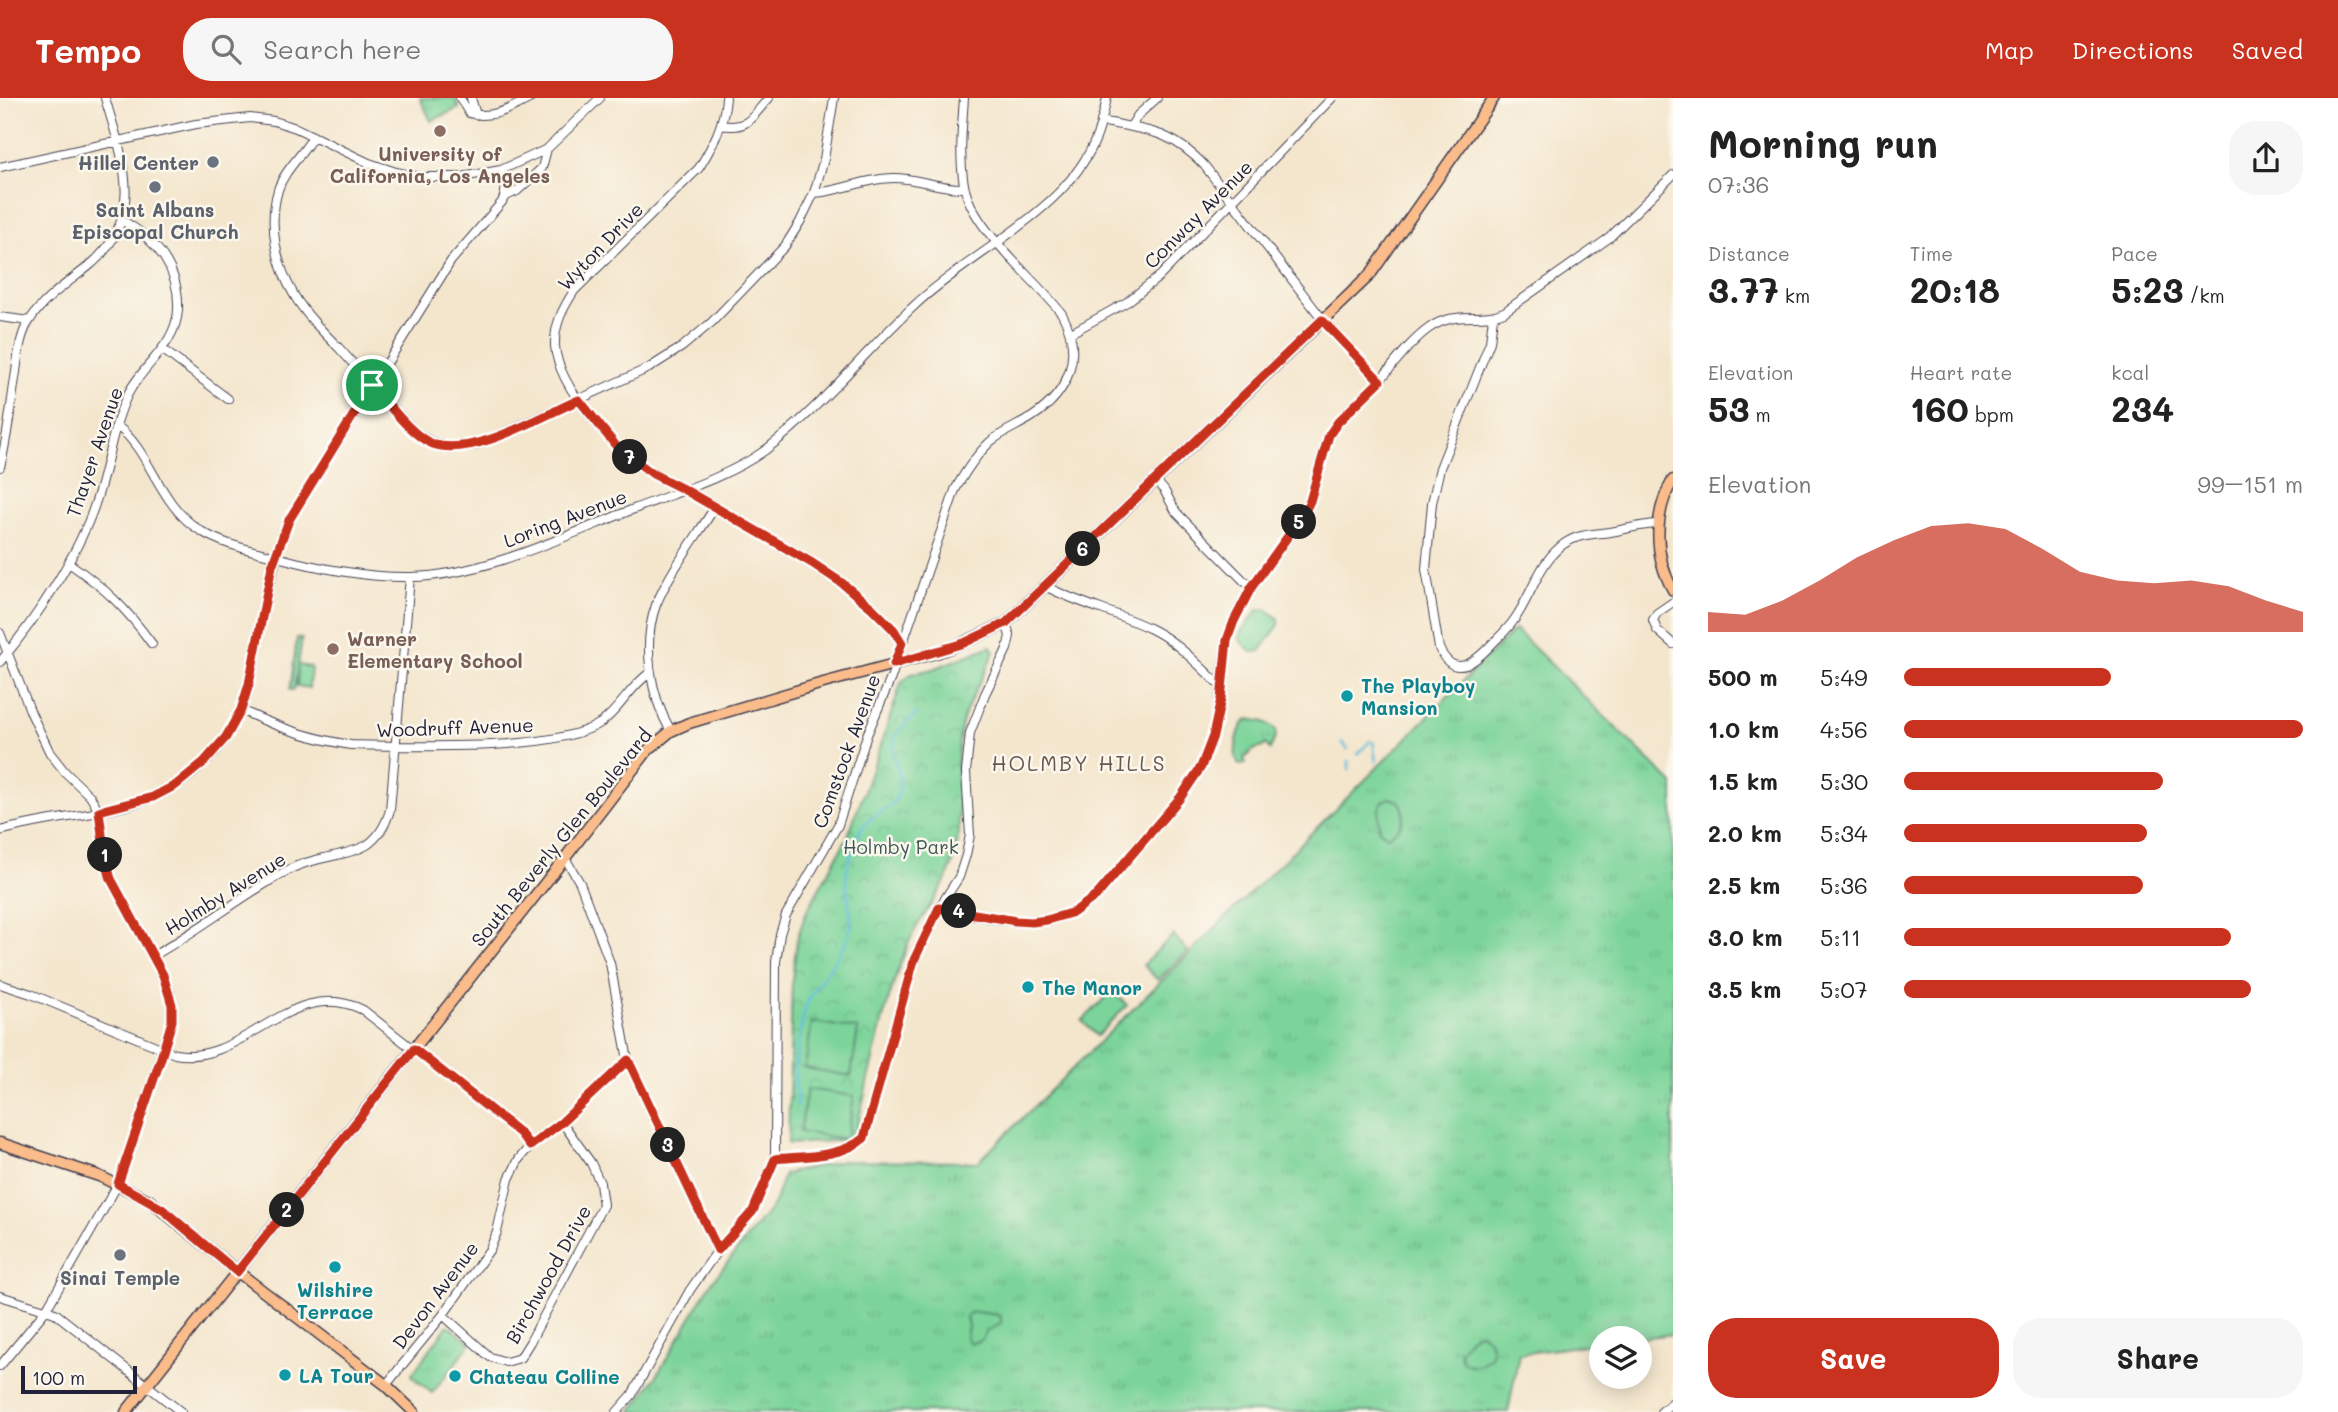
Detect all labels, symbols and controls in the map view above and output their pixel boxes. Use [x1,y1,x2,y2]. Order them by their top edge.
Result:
search box [183,18,673,81]
text: Tempo [35,28,141,71]
icon: search [207,30,245,68]
text: Search here [263,32,421,66]
text: Map [1985,34,2034,65]
text: Directions [2072,34,2194,65]
text: Saved [2232,34,2303,65]
text: Morning run [1708,118,1938,168]
button: share [2229,121,2303,195]
marker: University of California, Los Angeles [432,123,448,139]
place label: University of California, Los Angeles [330,141,550,188]
place label: Hillel Center [78,150,199,175]
marker: Hillel Center [205,154,221,170]
street label: Conway Avenue [1138,154,1258,274]
text: 07:36 [1708,169,1769,199]
marker: Saint Albans Episcopal Church [147,179,163,195]
place label: Saint Albans Episcopal Church [72,197,238,244]
street label: Wyton Drive [552,197,648,295]
text: Distance [1708,241,1790,266]
text: Time [1910,241,1953,266]
text: Pace [2111,241,2158,266]
text: 3.77 [1708,266,1779,312]
text: 20:18 [1910,266,2000,312]
text: 5:23 [2111,266,2183,312]
text: km [1779,283,1810,308]
text: /km [2183,283,2225,308]
pin [342,355,402,415]
text: Elevation [1708,360,1793,385]
text: Heart rate [1910,360,2012,385]
text: kcal [2111,360,2149,385]
icon: arrive [353,366,391,404]
street label: Thayer Avenue [60,384,128,520]
text: 53 [1708,385,1749,431]
text: 160 [1910,385,1969,431]
text: 234 [2111,385,2174,431]
text: m [1749,402,1771,427]
text: bpm [1969,402,2014,427]
pin: 7 [612,440,648,474]
text: 7 [624,444,635,469]
text: Elevation [1708,469,1811,499]
text: 99–151 m [2197,469,2303,499]
street label: Loring Avenue [500,483,630,553]
pin: 5 [1282,504,1316,540]
text: 5 [1293,509,1304,534]
pin: 6 [1066,532,1100,566]
text: 6 [1077,536,1088,561]
place label: Warner Elementary School [347,626,523,673]
marker: Warner Elementary School [325,641,341,657]
text: 500 m [1708,662,1778,692]
text: 5:49 [1820,662,1868,692]
street label: Comstock Avenue [807,671,885,831]
place label: The Playboy Mansion [1361,673,1475,720]
marker: The Playboy Mansion [1339,688,1355,704]
street label: Woodruff Avenue [376,712,534,742]
text: 1.0 km [1708,714,1779,744]
text: 4:56 [1820,714,1868,744]
street label: South Beverly Glen Boulevard [465,723,657,951]
district label: HOLMBY HILLS [992,749,1167,776]
text: 1.5 km [1708,766,1778,796]
text: 5:30 [1820,766,1868,796]
text: 2.0 km [1708,818,1782,848]
text: 5:34 [1820,818,1868,848]
park label: Holmby Park [843,834,959,859]
pin: 1 [88,838,122,872]
text: 1 [100,842,109,867]
street label: Holmby Avenue [160,846,290,940]
text: 2.5 km [1708,870,1780,900]
text: 5:36 [1820,870,1868,900]
pin: 4 [942,894,976,928]
text: 4 [952,898,965,923]
text: 3.0 km [1708,922,1783,952]
text: 5:11 [1820,922,1861,952]
text: 3.5 km [1708,974,1781,1004]
text: 5:07 [1820,974,1868,1004]
place label: The Manor [1042,975,1142,1000]
marker: The Manor [1020,979,1036,995]
pin: 3 [650,1128,686,1162]
text: 3 [662,1132,673,1157]
pin: 2 [270,1192,304,1228]
text: 2 [281,1197,292,1222]
street label: Birchwood Drive [500,1200,596,1348]
street label: Devon Avenue [386,1236,484,1354]
marker: Sinai Temple [112,1247,128,1263]
marker: Wilshire Terrace [327,1259,343,1275]
place label: Sinai Temple [60,1265,180,1290]
place label: Wilshire Terrace [297,1277,373,1324]
button: Save [1708,1318,1999,1398]
button: Share [2013,1318,2303,1398]
map controls [1589,1326,1652,1389]
button: layers [1589,1326,1652,1389]
scale bar [21,1363,136,1395]
place label: LA Tour [299,1363,374,1388]
place label: Chateau Colline [469,1364,620,1389]
text: 100 m [32,1365,85,1390]
marker: LA Tour [277,1367,293,1383]
marker: Chateau Colline [447,1368,463,1384]

